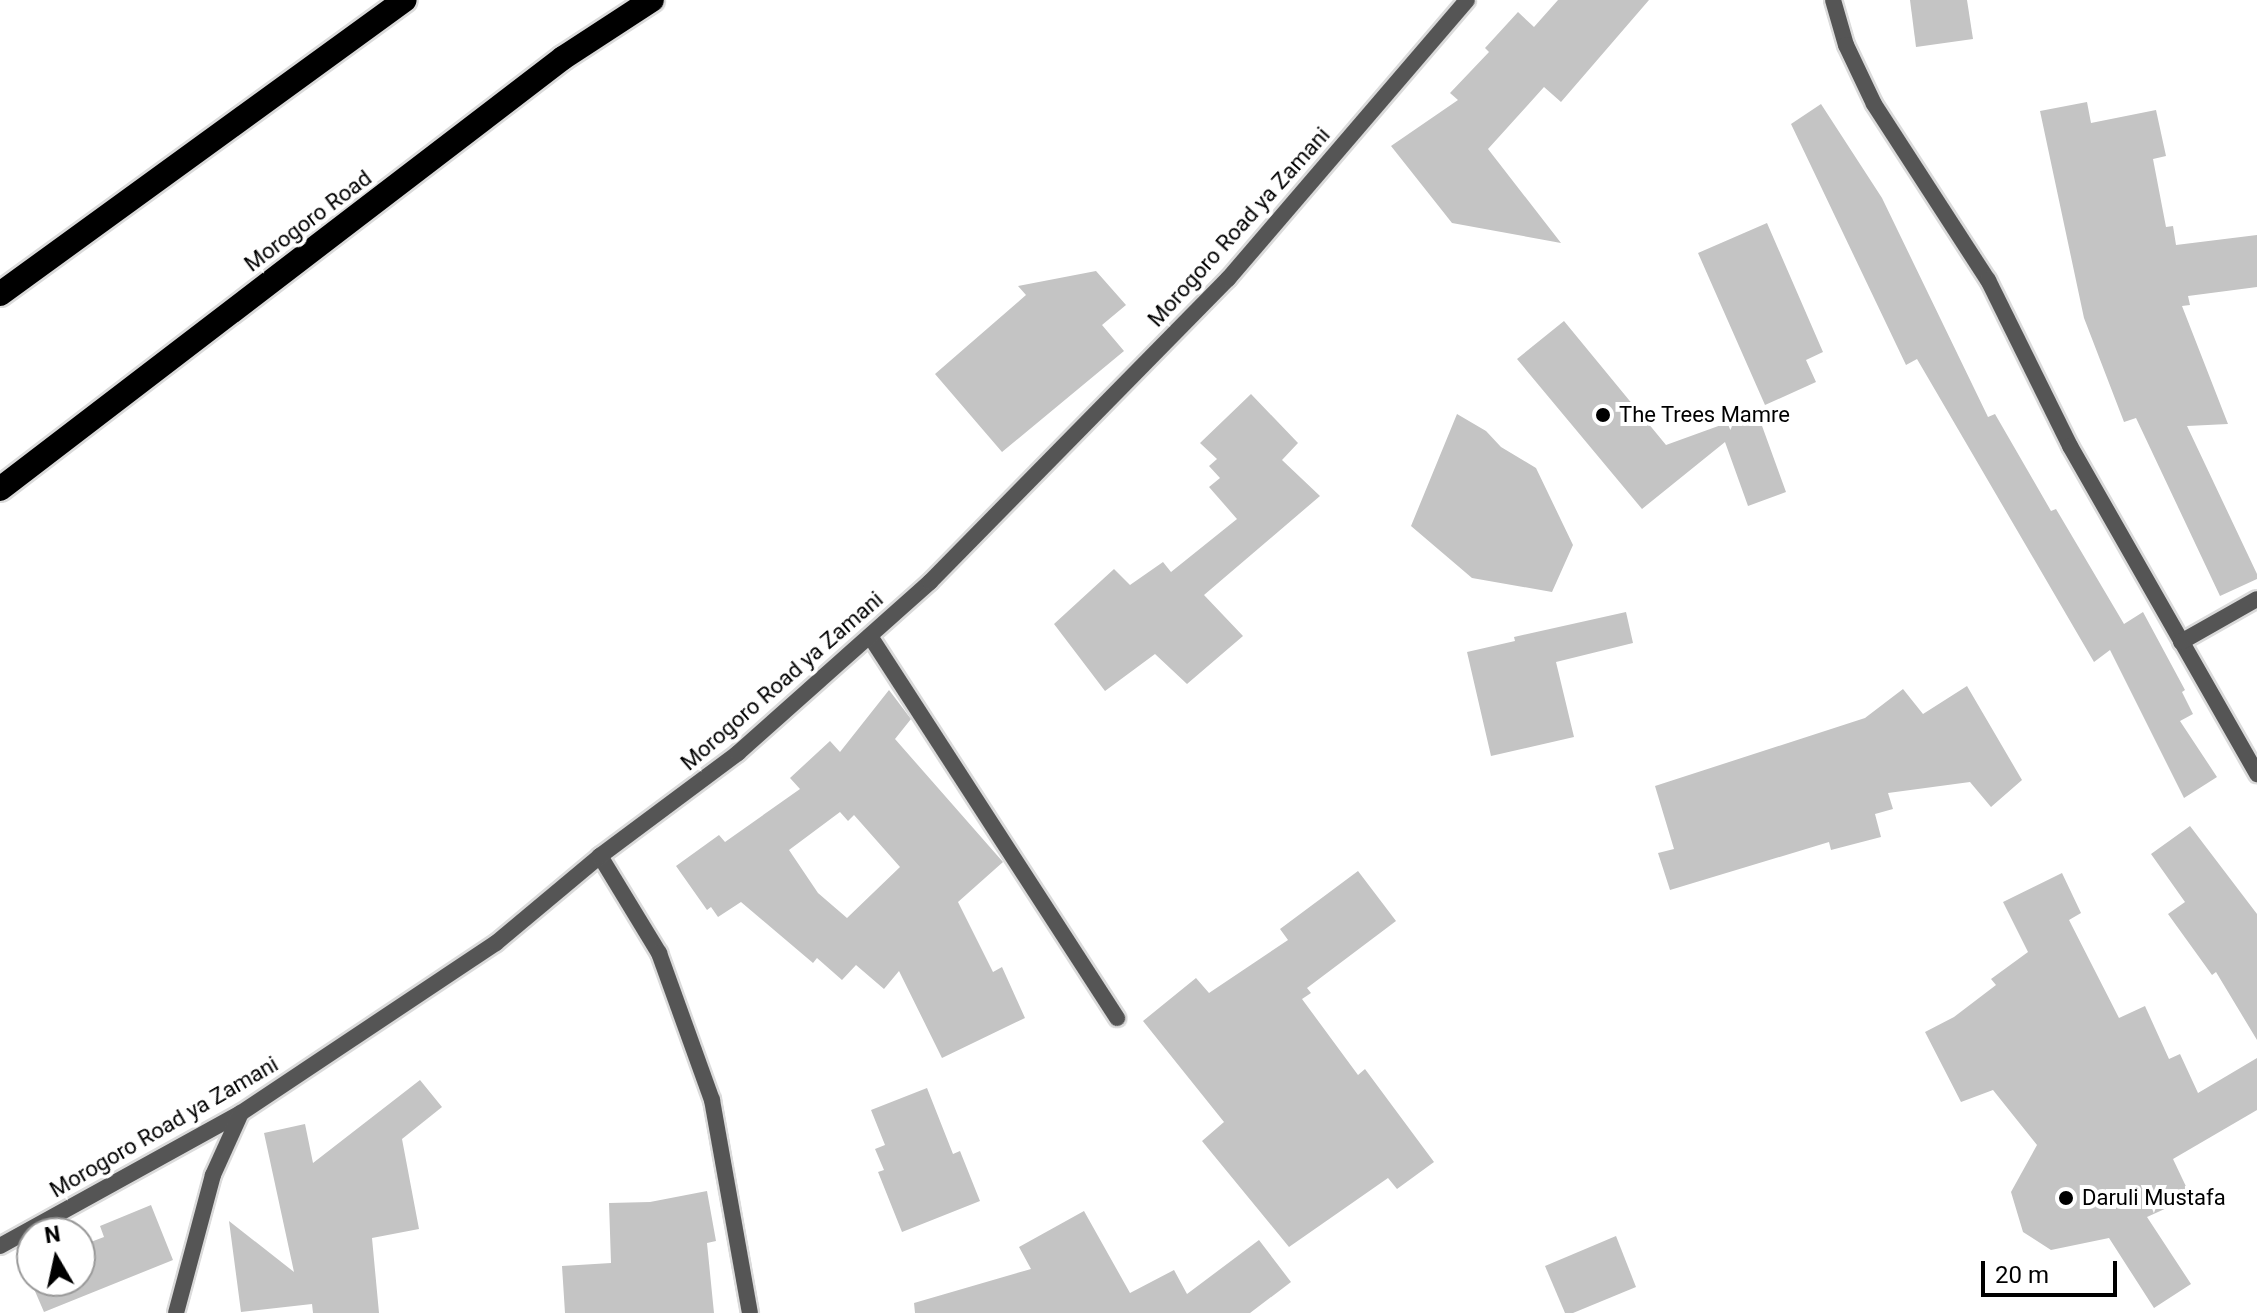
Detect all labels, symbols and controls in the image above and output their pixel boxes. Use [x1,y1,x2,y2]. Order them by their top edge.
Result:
street label: Morogoro Road ya Zamani [1142,122,1336,332]
street label: Morogoro Road [239,165,377,277]
place label: The Trees Mamre [1619,402,1790,428]
marker: The Trees Mamre [1594,406,1612,424]
street label: Morogoro Road ya Zamani [676,586,888,776]
street label: Morogoro Road ya Zamani [45,1051,283,1203]
place label: Daruli Mustafa [2082,1185,2226,1211]
marker: Daruli Mustafa [2057,1189,2075,1207]
north arrow [16,1217,96,1297]
text: N [43,1221,62,1248]
scale bar [1985,1245,2121,1295]
text: 20 m [1995,1261,2049,1289]

